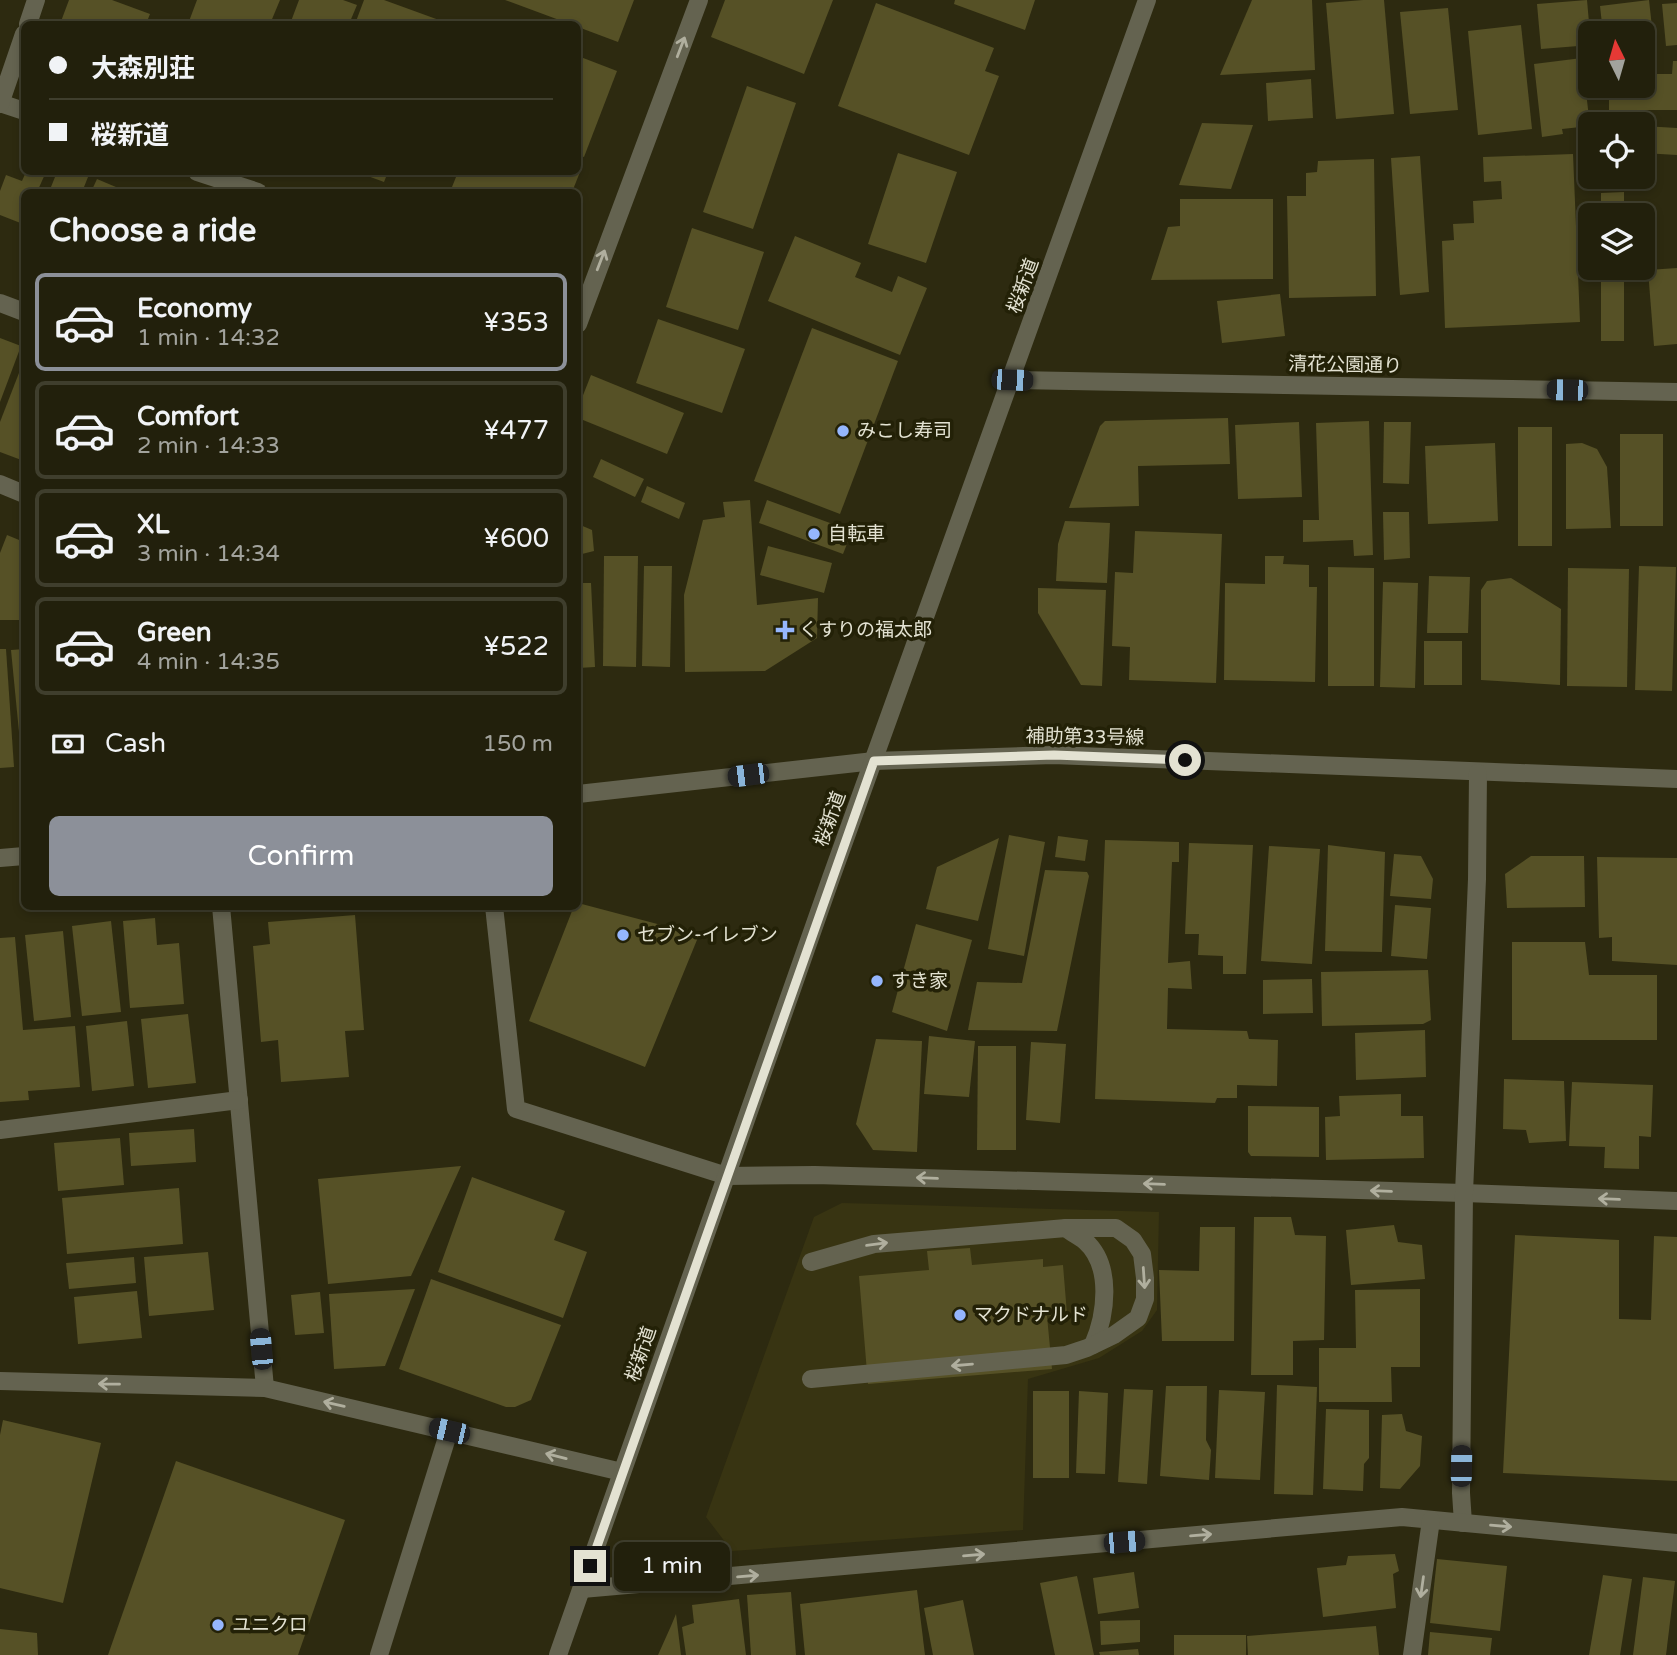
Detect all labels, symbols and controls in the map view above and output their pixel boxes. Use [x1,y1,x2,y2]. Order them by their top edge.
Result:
north arrow [1578,21,1656,98]
map controls [1578,21,1655,280]
one-way arrow [676,37,688,59]
text: 大森別荘 [91,53,195,84]
button: locate [1578,112,1655,189]
text: 桜新道 [91,120,169,151]
button: layers [1578,203,1655,280]
text: Choose a ride [49,212,256,250]
one-way arrow [596,250,608,272]
street label: 桜新道 [1003,255,1043,317]
icon: car [53,291,116,354]
text: Economy [137,293,252,324]
text: ¥353 [483,307,549,338]
text: 1 min · 14:32 [137,324,280,352]
street label: 清花公園通り [1288,353,1402,377]
car [991,369,1034,391]
car [1546,379,1589,401]
icon: car [53,399,116,462]
text: Comfort [137,401,239,432]
text: ¥477 [483,415,549,446]
place label: みこし寿司 [857,420,952,442]
marker: みこし寿司 [835,423,851,439]
text: 2 min · 14:33 [137,432,280,460]
icon: car [53,507,116,570]
text: XL [137,509,169,540]
text: ¥600 [483,523,549,554]
place label: 自転車 [828,523,885,545]
marker: 自転車 [806,526,822,542]
text: 3 min · 14:34 [137,540,280,568]
icon: car [53,615,116,678]
text: Green [137,617,212,648]
place label: くすりの福太郎 [799,619,932,641]
marker: くすりの福太郎 [777,622,793,638]
text: ¥522 [483,631,549,662]
text: 4 min · 14:35 [137,648,280,676]
icon: cash [49,725,87,763]
street label: 補助第33号線 [1025,725,1145,749]
text: Cash [105,728,166,759]
text: 150 m [483,730,553,758]
route start [1169,744,1201,776]
car [726,762,771,788]
street label: 桜新道 [810,788,850,850]
button: Confirm [49,816,553,896]
place label: セブン-イレブン [637,924,778,946]
marker: セブン-イレブン [615,927,631,943]
place label: すき家 [891,970,948,992]
marker: すき家 [869,973,885,989]
one-way arrow [915,1171,938,1185]
one-way arrow [1143,1178,1166,1191]
one-way arrow [1370,1184,1393,1197]
one-way arrow [1598,1192,1621,1206]
one-way arrow [865,1237,888,1250]
one-way arrow [1138,1266,1151,1288]
place label: マクドナルド [974,1304,1088,1326]
marker: マクドナルド [952,1307,968,1323]
street label: 桜新道 [621,1323,661,1385]
car [249,1327,274,1371]
one-way arrow [951,1359,974,1372]
one-way arrow [97,1377,120,1391]
one-way arrow [323,1397,346,1410]
car [427,1416,472,1446]
car [1451,1445,1472,1487]
one-way arrow [545,1449,568,1463]
one-way arrow [1489,1520,1512,1533]
one-way arrow [1189,1528,1212,1541]
car [1103,1530,1146,1554]
callout: 1 min [614,1542,730,1590]
one-way arrow [963,1548,985,1561]
route end [574,1550,606,1582]
text: 1 min [641,1552,703,1580]
one-way arrow [736,1569,759,1582]
one-way arrow [1415,1576,1428,1598]
place label: ユニクロ [232,1614,308,1636]
marker: ユニクロ [210,1617,226,1633]

